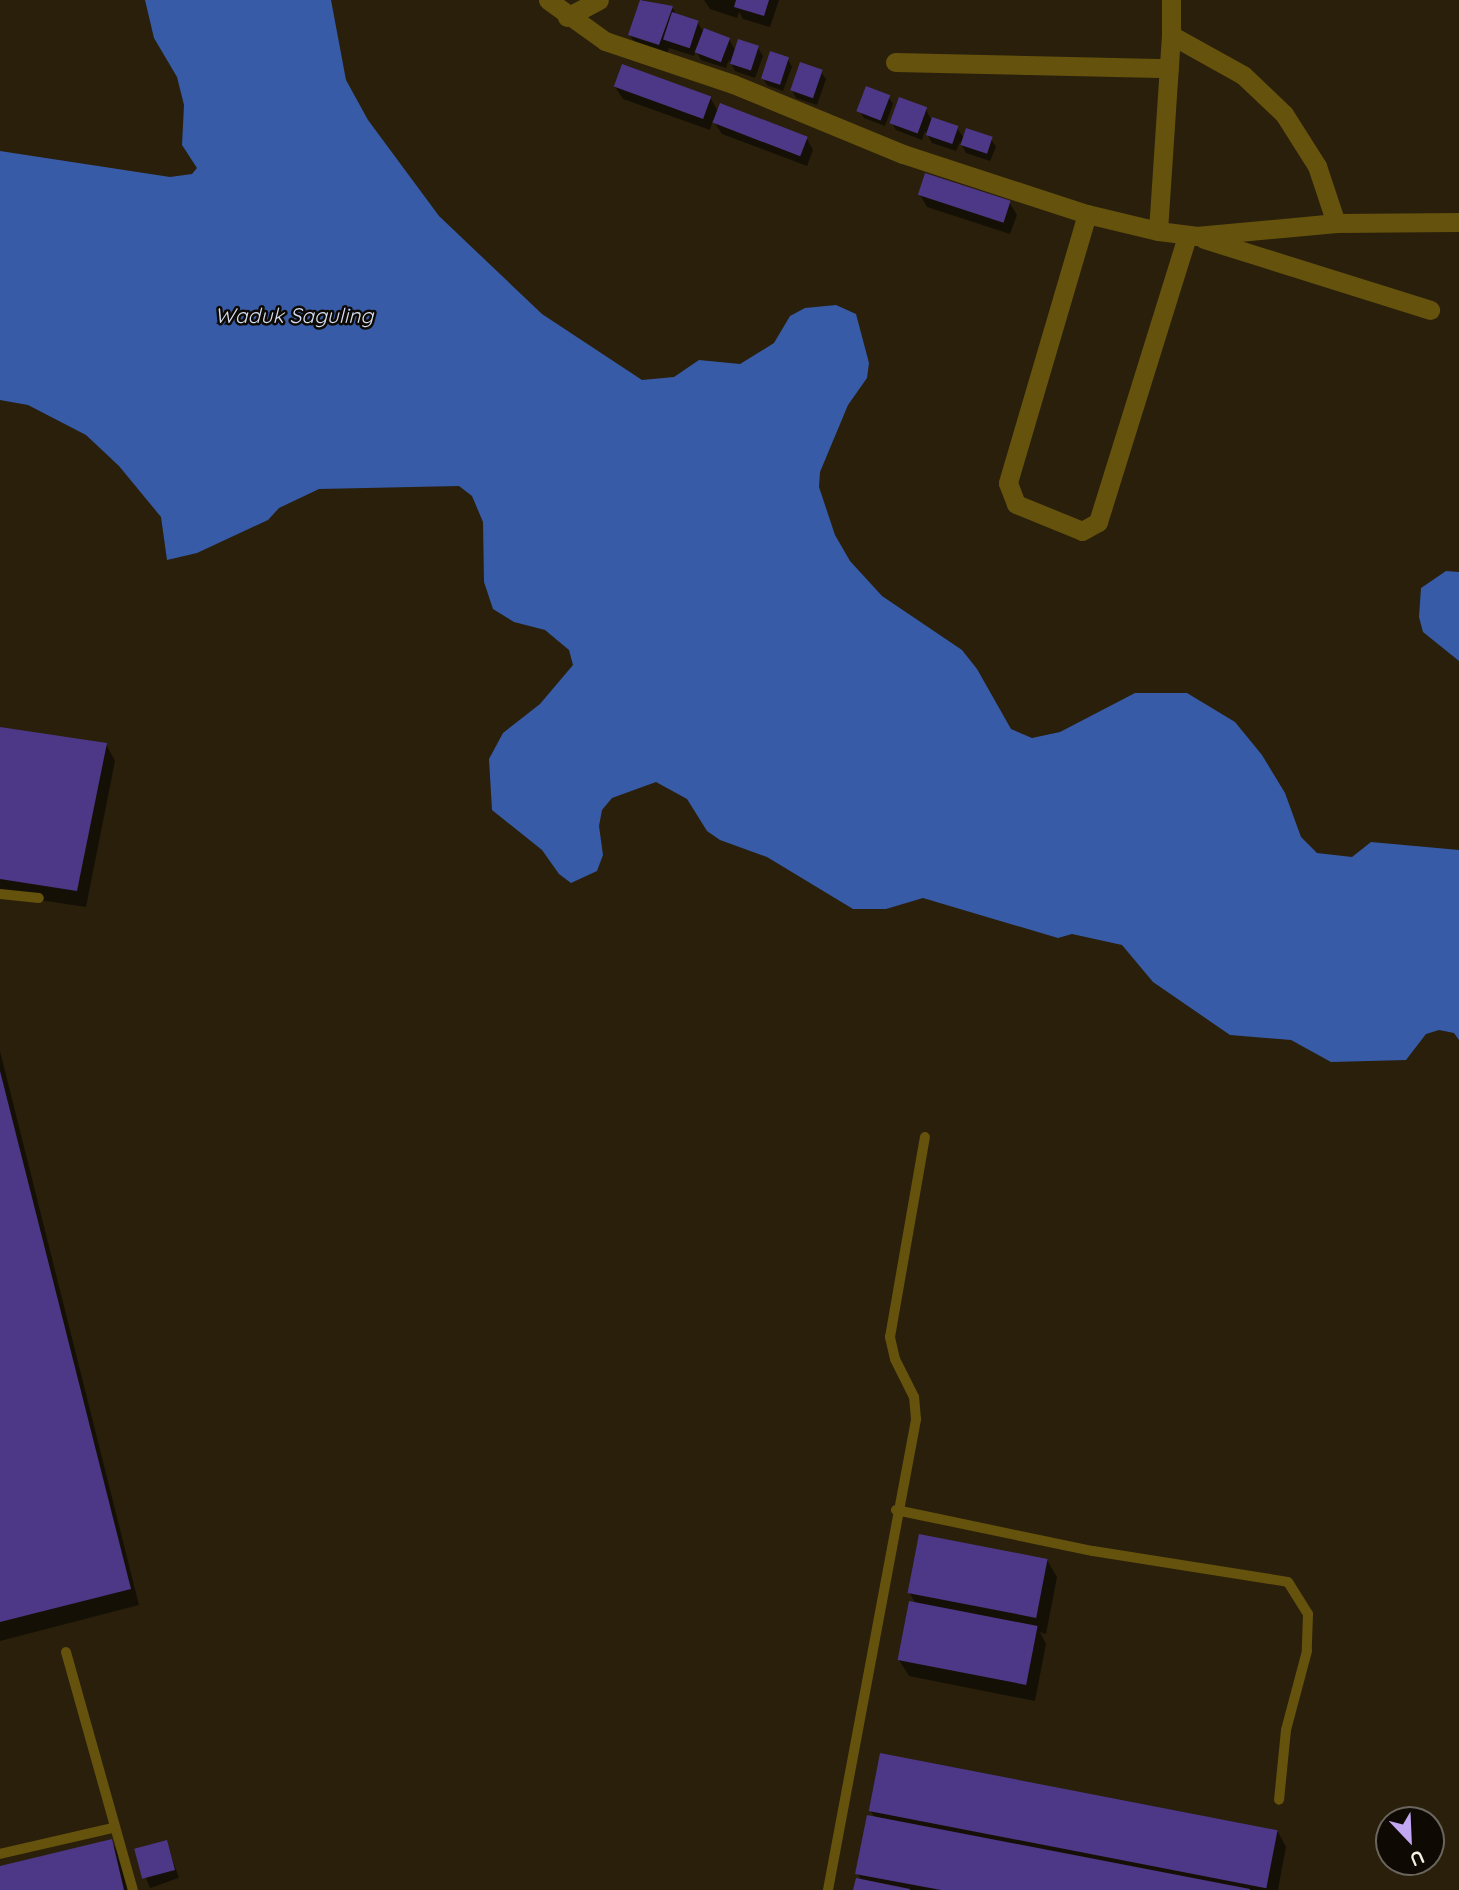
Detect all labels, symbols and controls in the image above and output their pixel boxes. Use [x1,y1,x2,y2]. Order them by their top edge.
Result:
water label: Waduk Saguling [215,302,373,328]
north arrow [1375,1806,1445,1876]
text: U [1407,1845,1428,1872]

